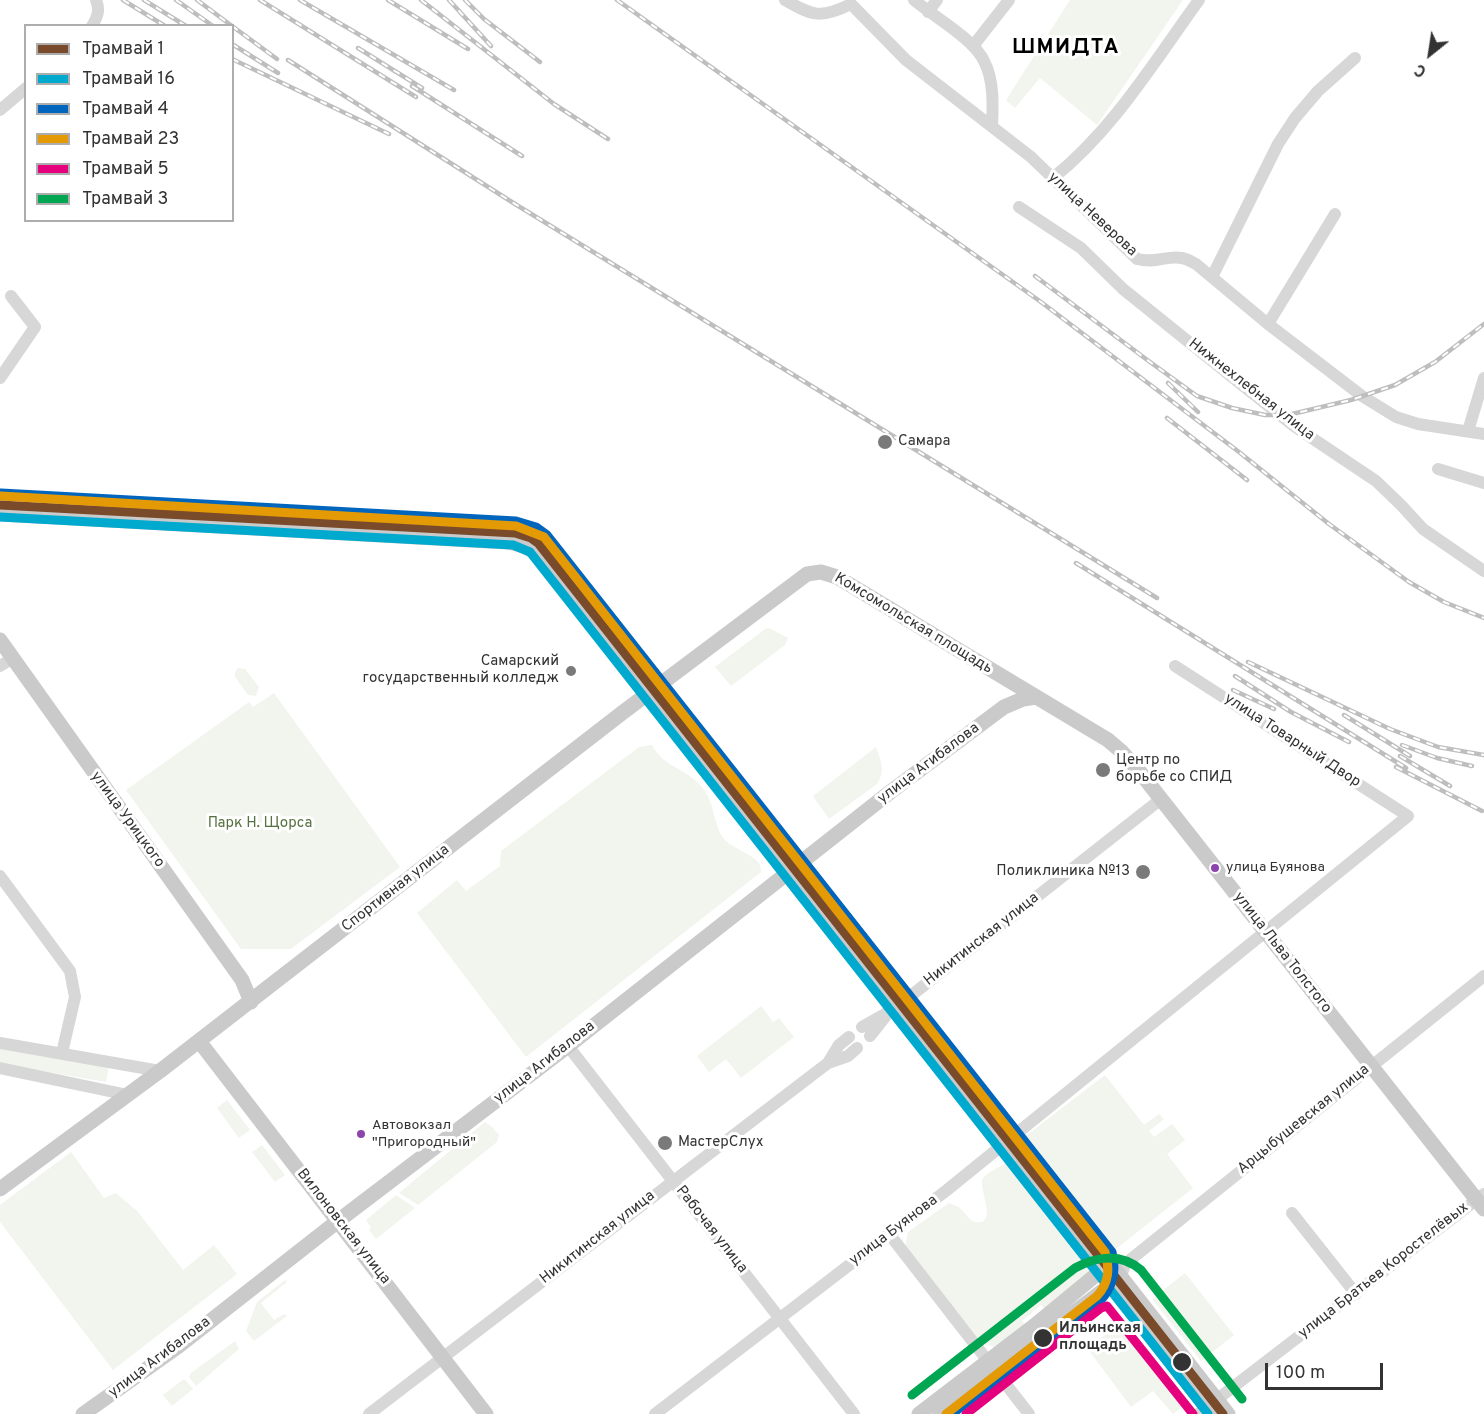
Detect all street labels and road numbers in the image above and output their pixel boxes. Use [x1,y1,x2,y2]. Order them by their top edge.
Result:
street label: улица Неверова [1044,169,1140,261]
street label: Нижнехлебная улица [1184,335,1318,445]
street label: Комсомольская площадь [831,570,995,678]
street label: улица Товарный Двор [1220,690,1364,792]
street label: улица Агибалова [874,720,984,808]
street label: улица Урицкого [86,768,168,872]
street label: Спортивная улица [339,841,453,937]
street label: улица Льва Толстого [1229,889,1335,1017]
street label: Никитинская улица [921,890,1043,990]
street label: улица Агибалова [491,1018,599,1108]
street label: Арцыбушевская улица [1234,1061,1374,1179]
street label: Вилоновская улица [292,1166,394,1288]
street label: Рабочая улица [671,1183,751,1277]
street label: Никитинская улица [537,1188,659,1288]
street label: улица Буянова [846,1192,942,1270]
street label: улица Братьев Коростелёвых [1295,1199,1473,1343]
street label: улица Агибалова [105,1314,215,1402]

